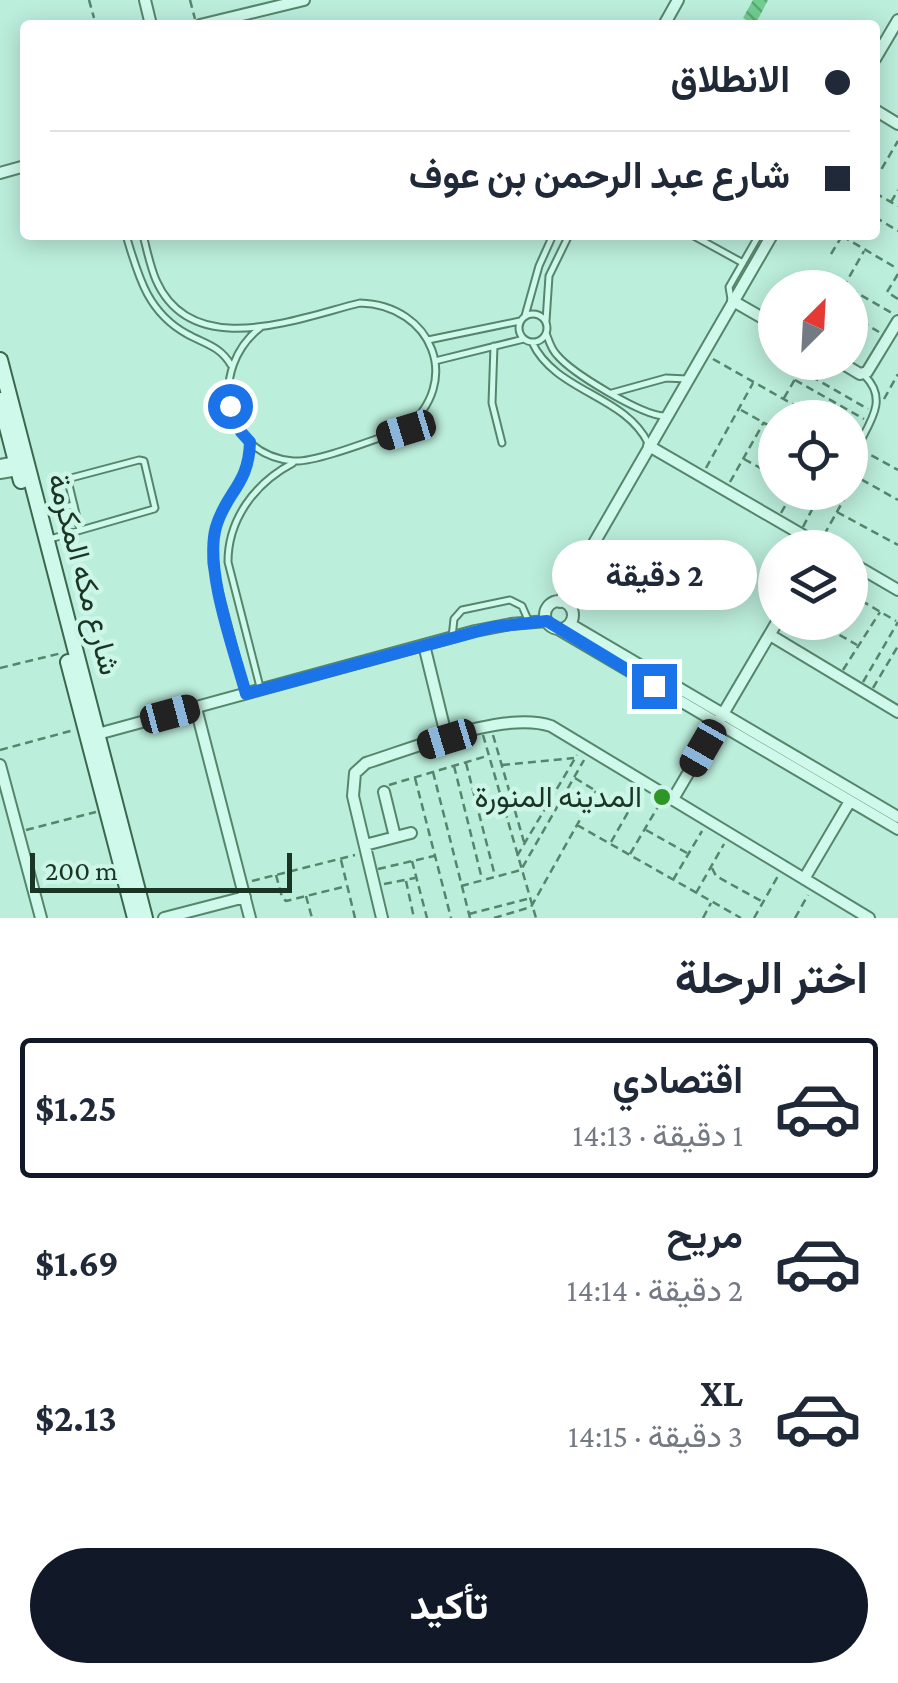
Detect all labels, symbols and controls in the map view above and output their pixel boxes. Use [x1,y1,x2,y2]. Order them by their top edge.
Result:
text: الانطلاق [671,58,790,100]
text: شارع عبد الرحمن بن عوف [409,154,790,196]
north arrow [758,270,868,380]
map controls [758,270,868,640]
route start [208,384,253,429]
button: locate [758,400,868,510]
car [373,407,439,453]
street label: شارع مكه المكرمة [38,469,127,679]
button: layers [758,530,868,640]
callout: 2 دقيقة [552,541,756,611]
text: 2 دقيقة [606,557,703,593]
route end [632,664,677,709]
car [137,692,203,736]
car [675,715,731,781]
car [414,716,480,762]
place label: المدينه المنورة [474,780,642,815]
marker: المدينه المنورة [651,786,673,808]
scale bar [30,848,292,893]
text: 200 m [45,855,118,886]
text: اختر الرحلة [675,953,868,1003]
text: اقتصادي [612,1059,743,1101]
icon: car [773,1063,863,1153]
text: $1.25 [35,1087,117,1129]
text: 1 دقيقة · 14:13 [573,1117,743,1153]
text: مريح [667,1214,743,1256]
icon: car [773,1218,863,1308]
text: $1.69 [35,1242,119,1284]
text: 2 دقيقة · 14:14 [567,1272,743,1308]
text: XL [700,1372,743,1414]
icon: car [773,1373,863,1463]
text: $2.13 [35,1397,117,1439]
text: 3 دقيقة · 14:15 [568,1418,743,1454]
button: تأكيد [30,1548,868,1663]

